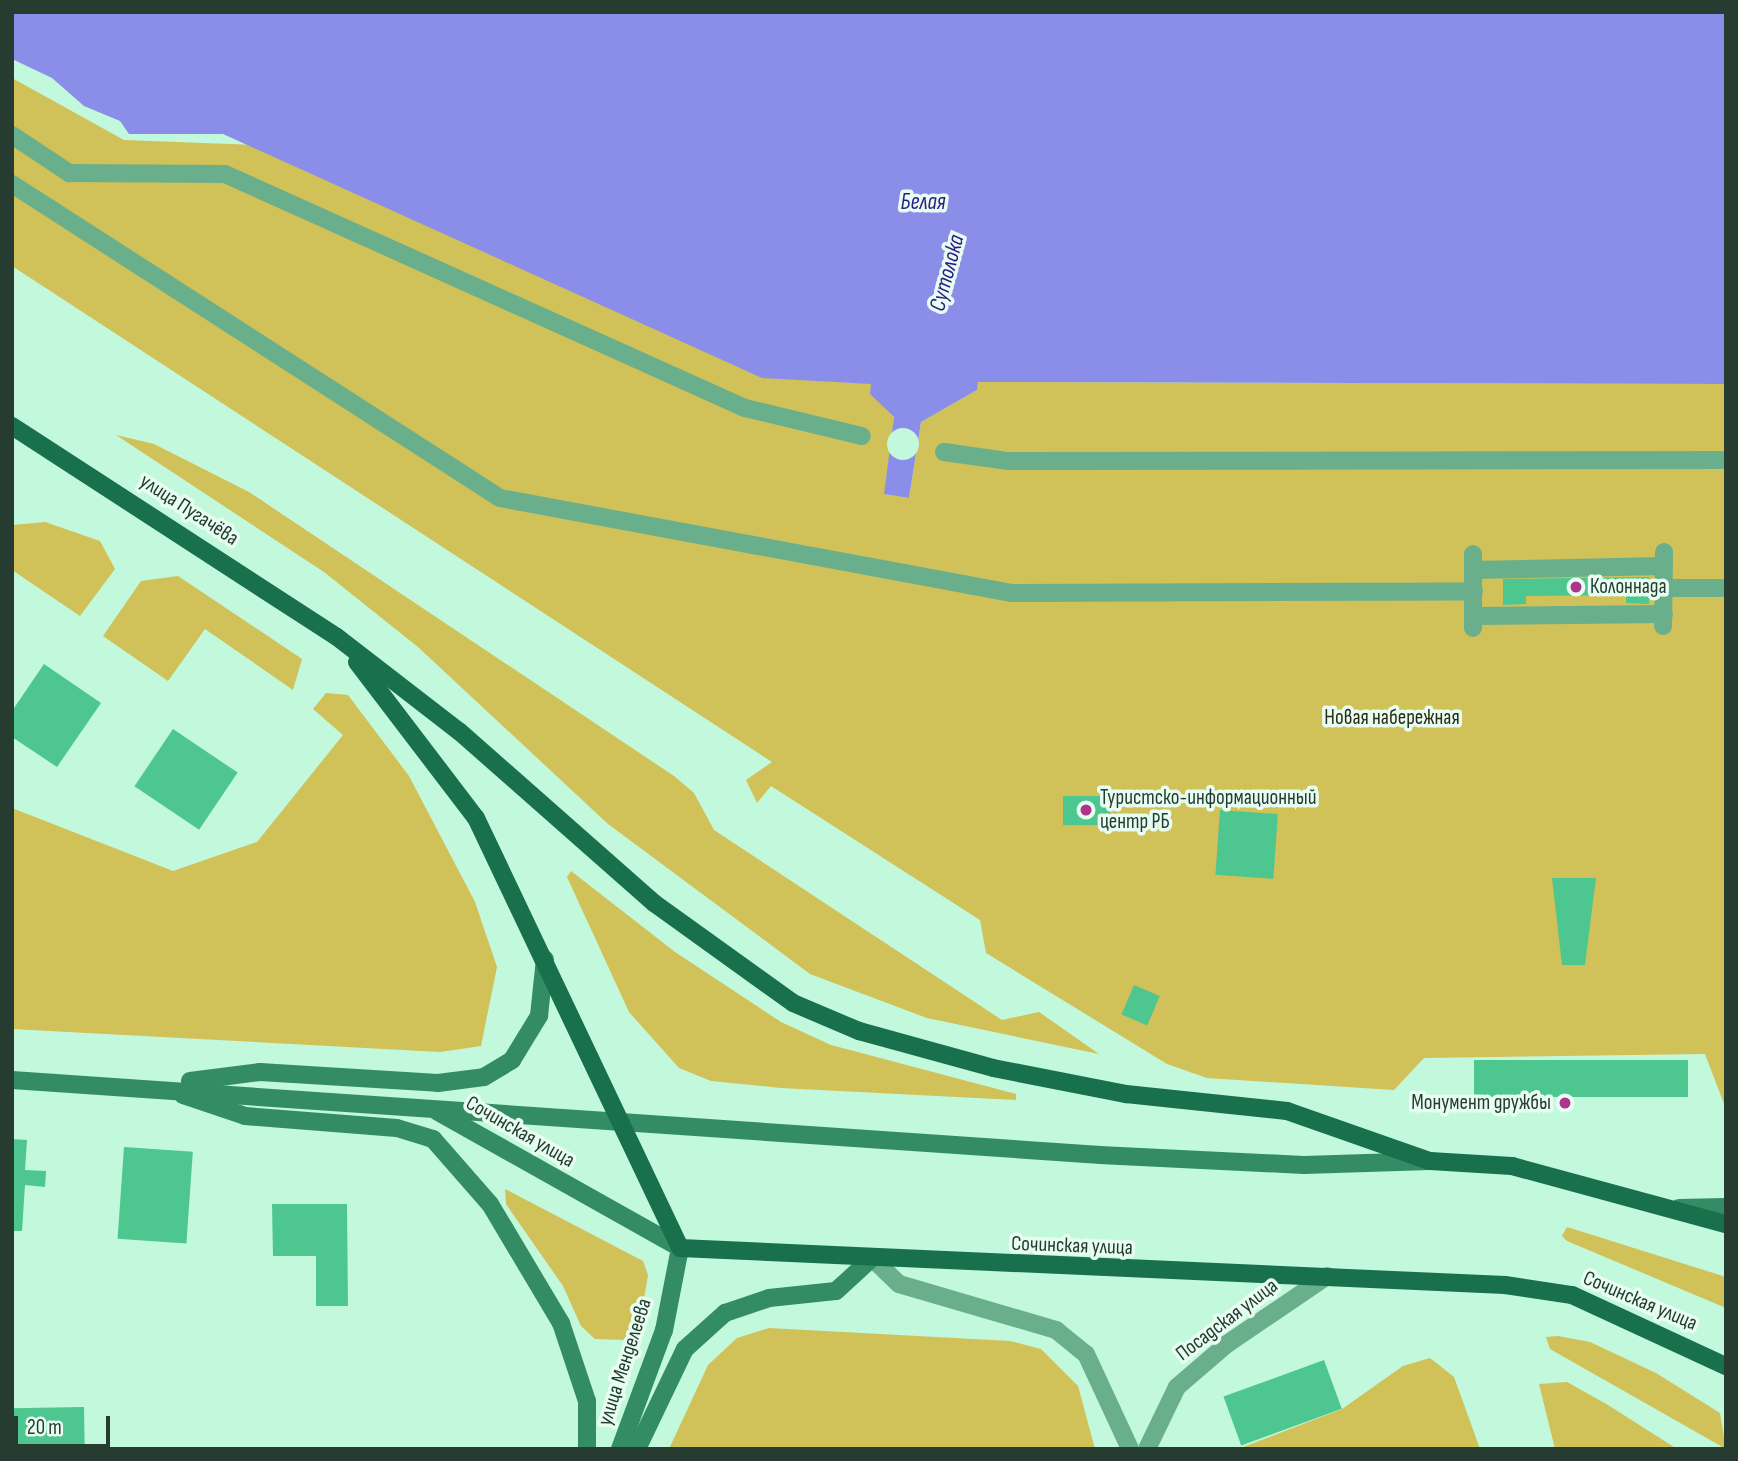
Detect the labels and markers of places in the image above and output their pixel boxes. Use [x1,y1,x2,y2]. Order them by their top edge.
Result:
place label: Колоннада [1590,574,1667,600]
marker: Колоннада [1568,579,1584,595]
place label: Туристско-информационный центр РБ [1100,785,1317,835]
marker: Туристско-информационный центр РБ [1078,802,1094,818]
place label: Монумент дружбы [1411,1090,1551,1116]
marker: Монумент дружбы [1557,1095,1573,1111]

